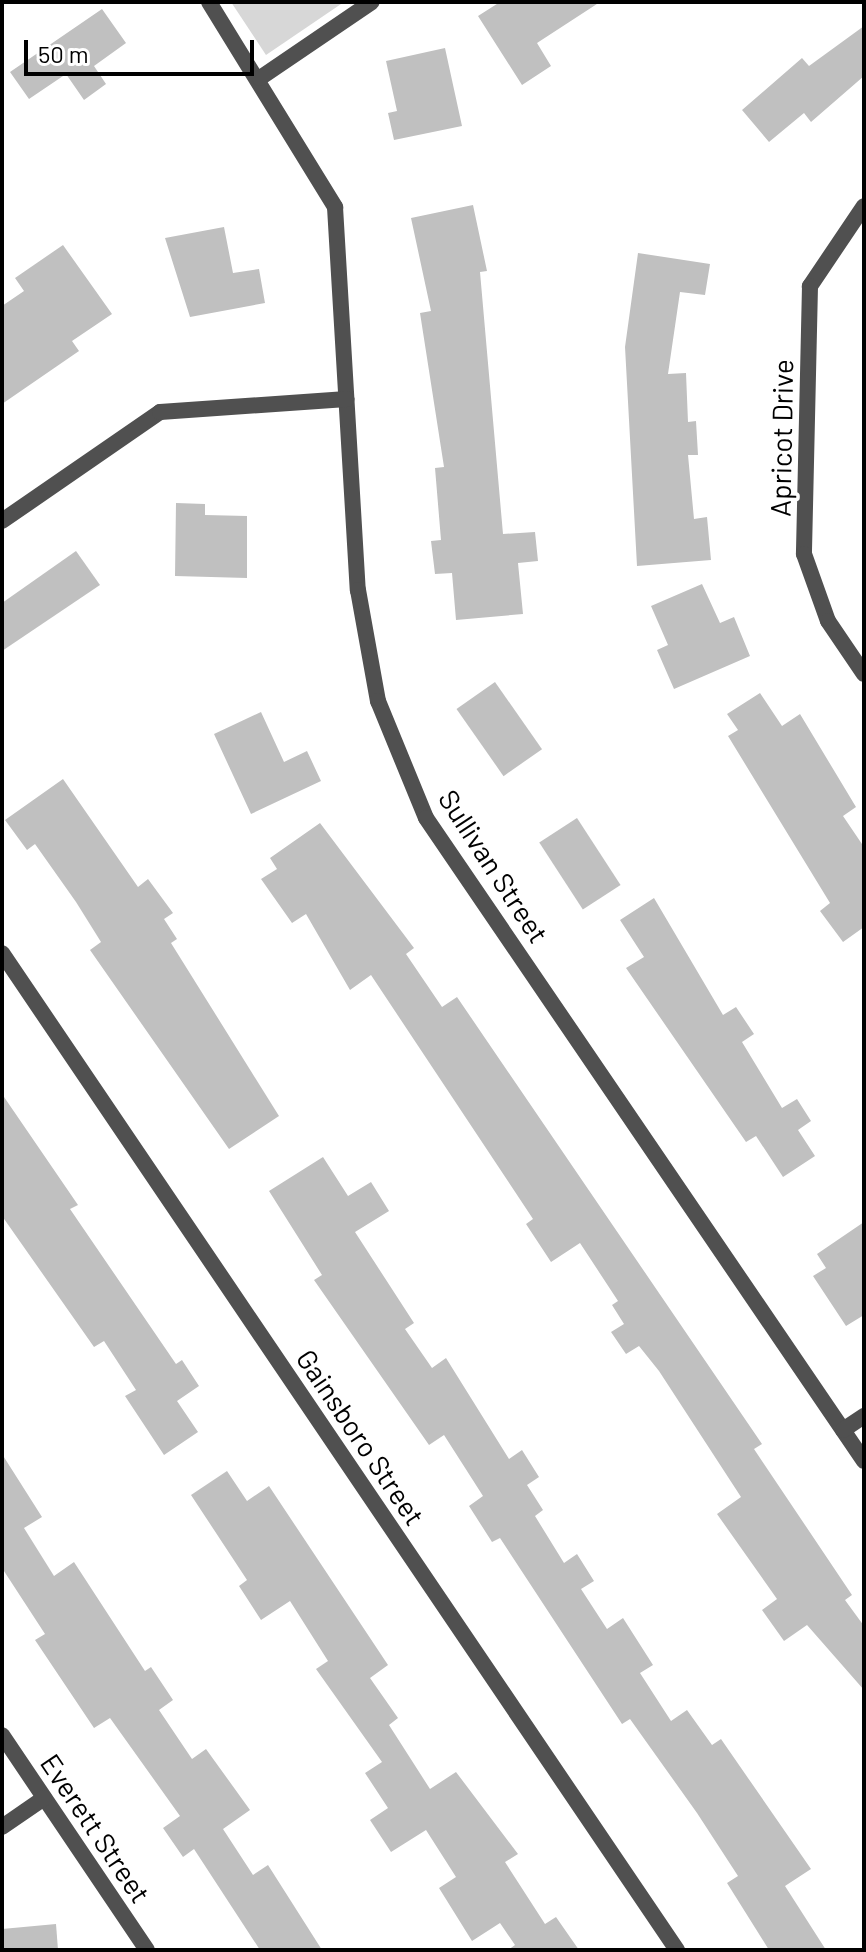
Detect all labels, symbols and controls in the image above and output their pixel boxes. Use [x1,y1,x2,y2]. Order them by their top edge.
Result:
scale bar [28,24,258,74]
text: 50 m [38,39,89,68]
street label: Apricot Drive [763,359,799,517]
street label: Sullivan Street [432,783,556,949]
street label: Gainsboro Street [290,1343,432,1531]
street label: Everett Street [34,1747,158,1909]

